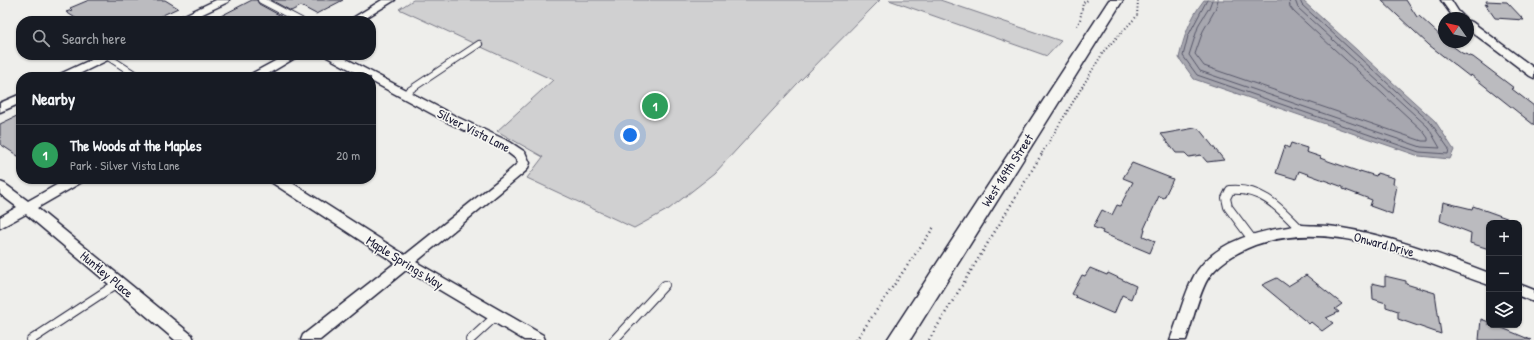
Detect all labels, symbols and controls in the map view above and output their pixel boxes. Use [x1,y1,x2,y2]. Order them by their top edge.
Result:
north arrow [1438,12,1474,48]
search box [16,16,376,60]
icon: search [30,27,52,49]
text: Search here [62,28,126,49]
text: Nearby [32,87,75,110]
pin: 1 [642,91,668,121]
street label: Silver Vista Lane [435,104,513,156]
your location [620,125,640,145]
street label: West 169th Street [977,130,1038,210]
text: The Woods at the Maples [70,135,201,156]
text: 1 [43,146,47,164]
text: 20 m [336,146,360,164]
text: Park · Silver Vista Lane [70,156,180,174]
map controls [1486,220,1522,328]
button: + [1486,220,1522,256]
street label: Onward Drive [1352,227,1416,261]
street label: Maple Springs Way [363,231,447,293]
street label: Huntley Place [77,247,137,301]
button: − [1486,256,1522,292]
button: layers [1486,292,1522,328]

